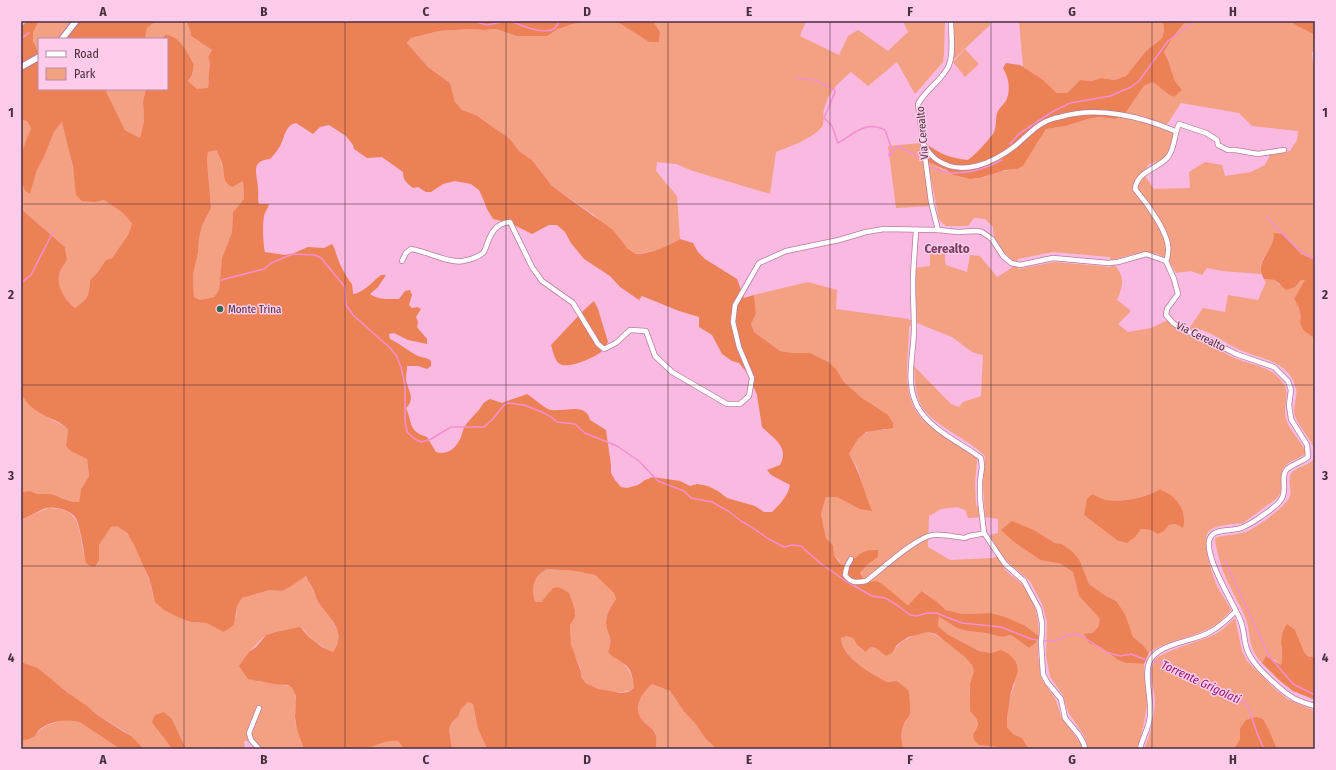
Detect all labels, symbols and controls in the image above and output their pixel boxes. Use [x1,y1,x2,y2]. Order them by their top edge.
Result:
text: A [98,4,107,19]
text: B [260,4,268,19]
text: C [423,4,430,19]
text: D [583,4,591,19]
text: E [746,4,752,19]
text: F [907,4,913,19]
text: G [1068,4,1076,19]
text: H [1229,4,1237,19]
legend [38,38,168,90]
text: Road [74,47,99,61]
text: Park [74,67,96,81]
text: 1 [8,105,14,120]
text: 1 [1322,105,1328,120]
street label: Via Cerealto [914,106,931,160]
district label: Cerealto [924,241,970,256]
text: 2 [7,287,14,302]
text: 2 [1321,287,1328,302]
place label: Monte Trina [228,303,281,316]
marker: Monte Trina [215,304,225,314]
street label: Via Cerealto [1174,319,1228,354]
text: 3 [7,468,14,483]
text: 3 [1321,468,1328,483]
text: 4 [8,650,15,665]
text: 4 [1322,650,1329,665]
water label: Torrente Grigolati [1159,657,1243,707]
text: A [98,752,107,767]
text: B [260,752,268,767]
text: C [423,752,430,767]
text: D [583,752,591,767]
text: E [746,752,752,767]
text: F [907,752,913,767]
text: G [1068,752,1076,767]
text: H [1229,752,1237,767]

